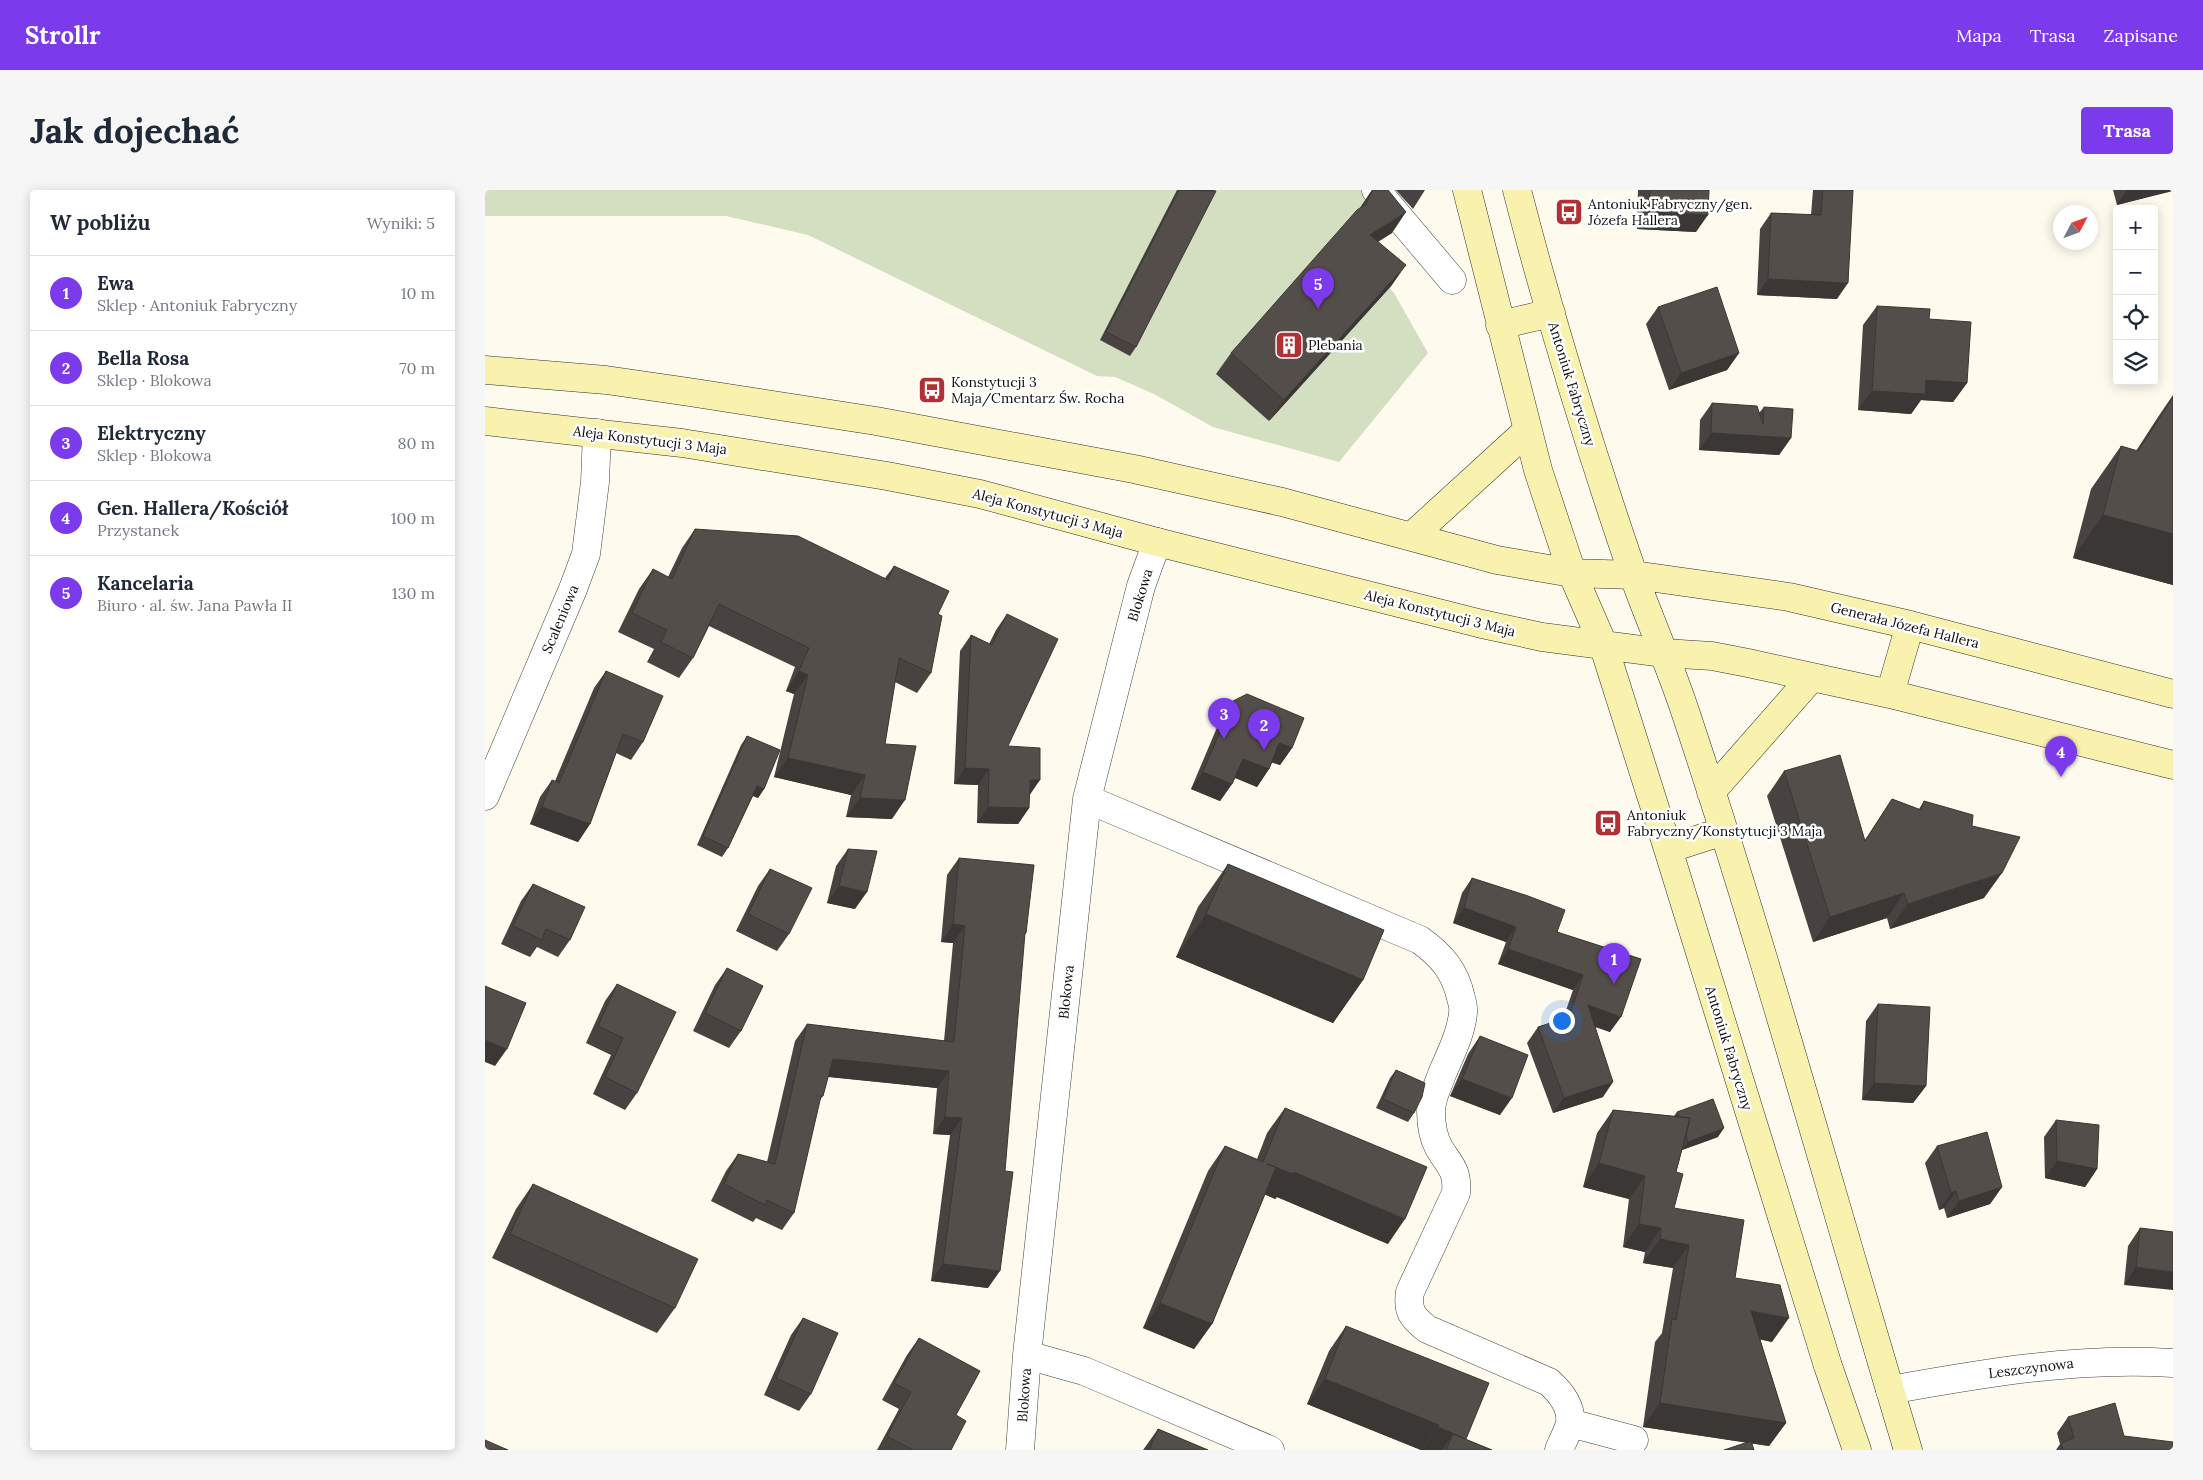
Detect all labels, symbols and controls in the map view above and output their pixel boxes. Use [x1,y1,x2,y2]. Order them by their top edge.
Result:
text: Strollr [25,20,100,51]
text: Mapa [1956,24,2002,47]
text: Trasa [2030,24,2076,47]
text: Zapisane [2104,24,2178,47]
button: Trasa [2081,107,2173,154]
text: Jak dojechać [30,108,239,153]
place label: Antoniuk Fabryczny/gen. Józefa Hallera [1587,195,1752,229]
bus stop icon: Antoniuk Fabryczny/gen. Józefa Hallera [1554,197,1584,227]
north arrow [2053,205,2098,250]
map controls [2113,205,2158,385]
button: + [2113,205,2158,250]
text: W pobliżu [50,209,150,236]
text: Wyniki: 5 [367,213,435,233]
button: − [2113,250,2158,295]
pin: 5 [1302,268,1334,309]
text: Ewa [97,271,134,295]
text: 1 [63,283,69,303]
text: 10 m [401,283,435,303]
text: Sklep · Antoniuk Fabryczny [97,295,297,315]
button: locate [2113,295,2158,340]
street label: Antoniuk Fabryczny [1544,319,1600,449]
building icon: Plebania [1274,330,1304,360]
place label: Plebania [1308,336,1363,354]
button: layers [2113,340,2158,385]
text: Bella Rosa [97,346,189,370]
text: 2 [62,358,70,378]
text: 70 m [399,358,435,378]
text: Sklep · Blokowa [97,370,212,390]
place label: Konstytucji 3 Maja/Cmentarz Św. Rocha [951,373,1124,407]
bus stop icon: Konstytucji 3 Maja/Cmentarz Św. Rocha [917,375,947,405]
text: Elektryczny [97,421,206,445]
street label: Aleja Konstytucji 3 Maja [571,421,728,458]
text: 3 [62,433,70,453]
text: 80 m [398,433,435,453]
text: Sklep · Blokowa [97,445,212,465]
street label: Aleja Konstytucji 3 Maja [970,484,1125,542]
text: Gen. Hallera/Kościół [97,496,288,520]
text: 4 [62,508,70,528]
text: 100 m [391,508,435,528]
text: Przystanek [97,520,179,540]
street label: Blokowa [1123,566,1157,624]
text: Kancelaria [97,571,194,595]
street label: Scaleniowa [537,582,583,656]
text: 5 [62,583,70,603]
text: 130 m [392,583,435,603]
street label: Aleja Konstytucji 3 Maja [1362,585,1517,640]
text: Biuro · al. św. Jana Pawła II [97,595,292,615]
street label: Generała Józefa Hallera [1829,598,1981,652]
pin: 3 [1208,698,1240,739]
pin: 2 [1248,709,1280,750]
pin: 4 [2045,736,2077,777]
place label: Antoniuk Fabryczny/Konstytucji 3 Maja [1626,806,1823,840]
bus stop icon: Antoniuk Fabryczny/Konstytucji 3 Maja [1593,808,1623,838]
pin: 1 [1598,943,1630,984]
street label: Blokowa [1054,964,1078,1020]
street label: Antoniuk Fabryczny [1701,983,1757,1113]
your location [1549,1008,1575,1034]
street label: Leszczynowa [1987,1354,2075,1382]
street label: Blokowa [1013,1367,1035,1423]

